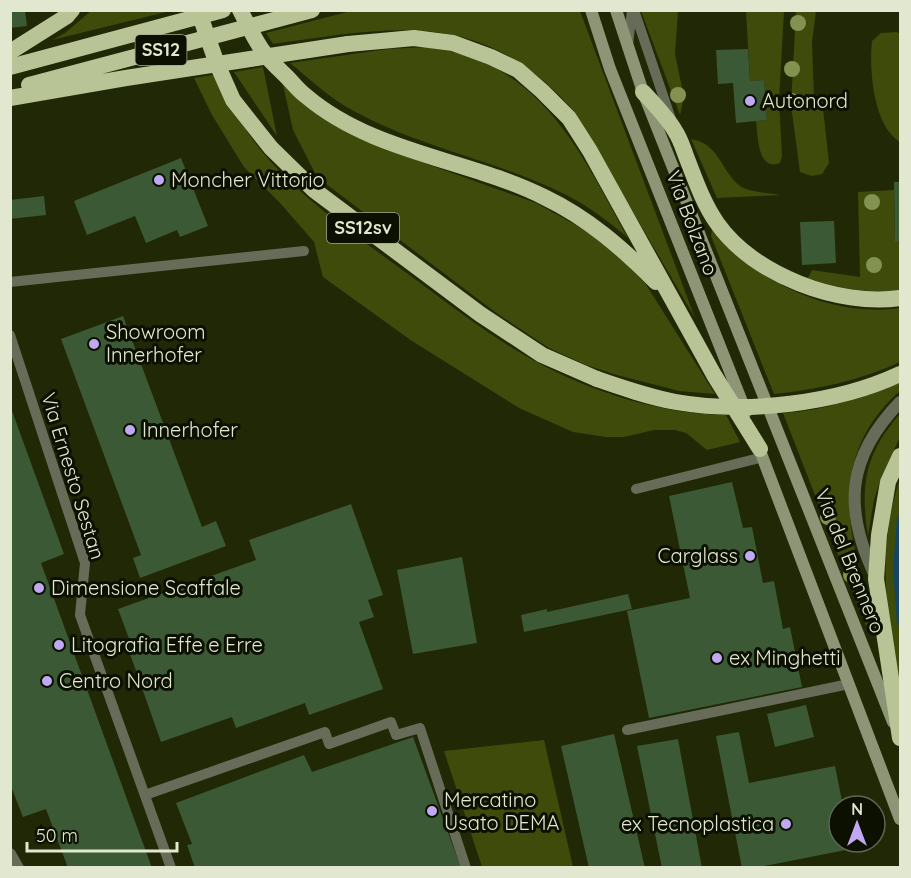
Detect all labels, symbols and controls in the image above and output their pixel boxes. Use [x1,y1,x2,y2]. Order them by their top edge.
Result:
road number: SS12 [136,35,186,65]
place label: Autonord [762,88,848,113]
marker: Autonord [743,94,757,108]
place label: Moncher Vittorio [171,167,325,192]
street label: Via Bolzano [661,167,724,279]
marker: Moncher Vittorio [152,173,166,187]
road number: SS12sv [327,213,399,243]
place label: Showroom Innerhofer [106,319,205,367]
marker: Showroom Innerhofer [87,337,101,351]
street label: Via Ernesto Sestan [36,389,111,562]
place label: Innerhofer [142,417,238,442]
marker: Innerhofer [123,423,137,437]
street label: Via del Brennero [810,485,891,637]
place label: Carglass [657,543,738,568]
marker: Carglass [743,549,757,563]
place label: Dimensione Scaffale [51,575,241,600]
marker: Dimensione Scaffale [32,581,46,595]
place label: Litografia Effe e Erre [71,632,263,657]
marker: Litografia Effe e Erre [52,638,66,652]
place label: ex Minghetti [729,645,841,670]
marker: ex Minghetti [710,651,724,665]
place label: Centro Nord [59,668,173,693]
marker: Centro Nord [40,674,54,688]
place label: Mercatino Usato DEMA [444,787,559,835]
north arrow [827,794,887,854]
text: N [851,799,863,819]
marker: Mercatino Usato DEMA [425,804,439,818]
place label: ex Tecnoplastica [621,811,774,836]
scale bar [27,815,177,853]
marker: ex Tecnoplastica [779,817,793,831]
text: 50 m [36,824,78,847]

